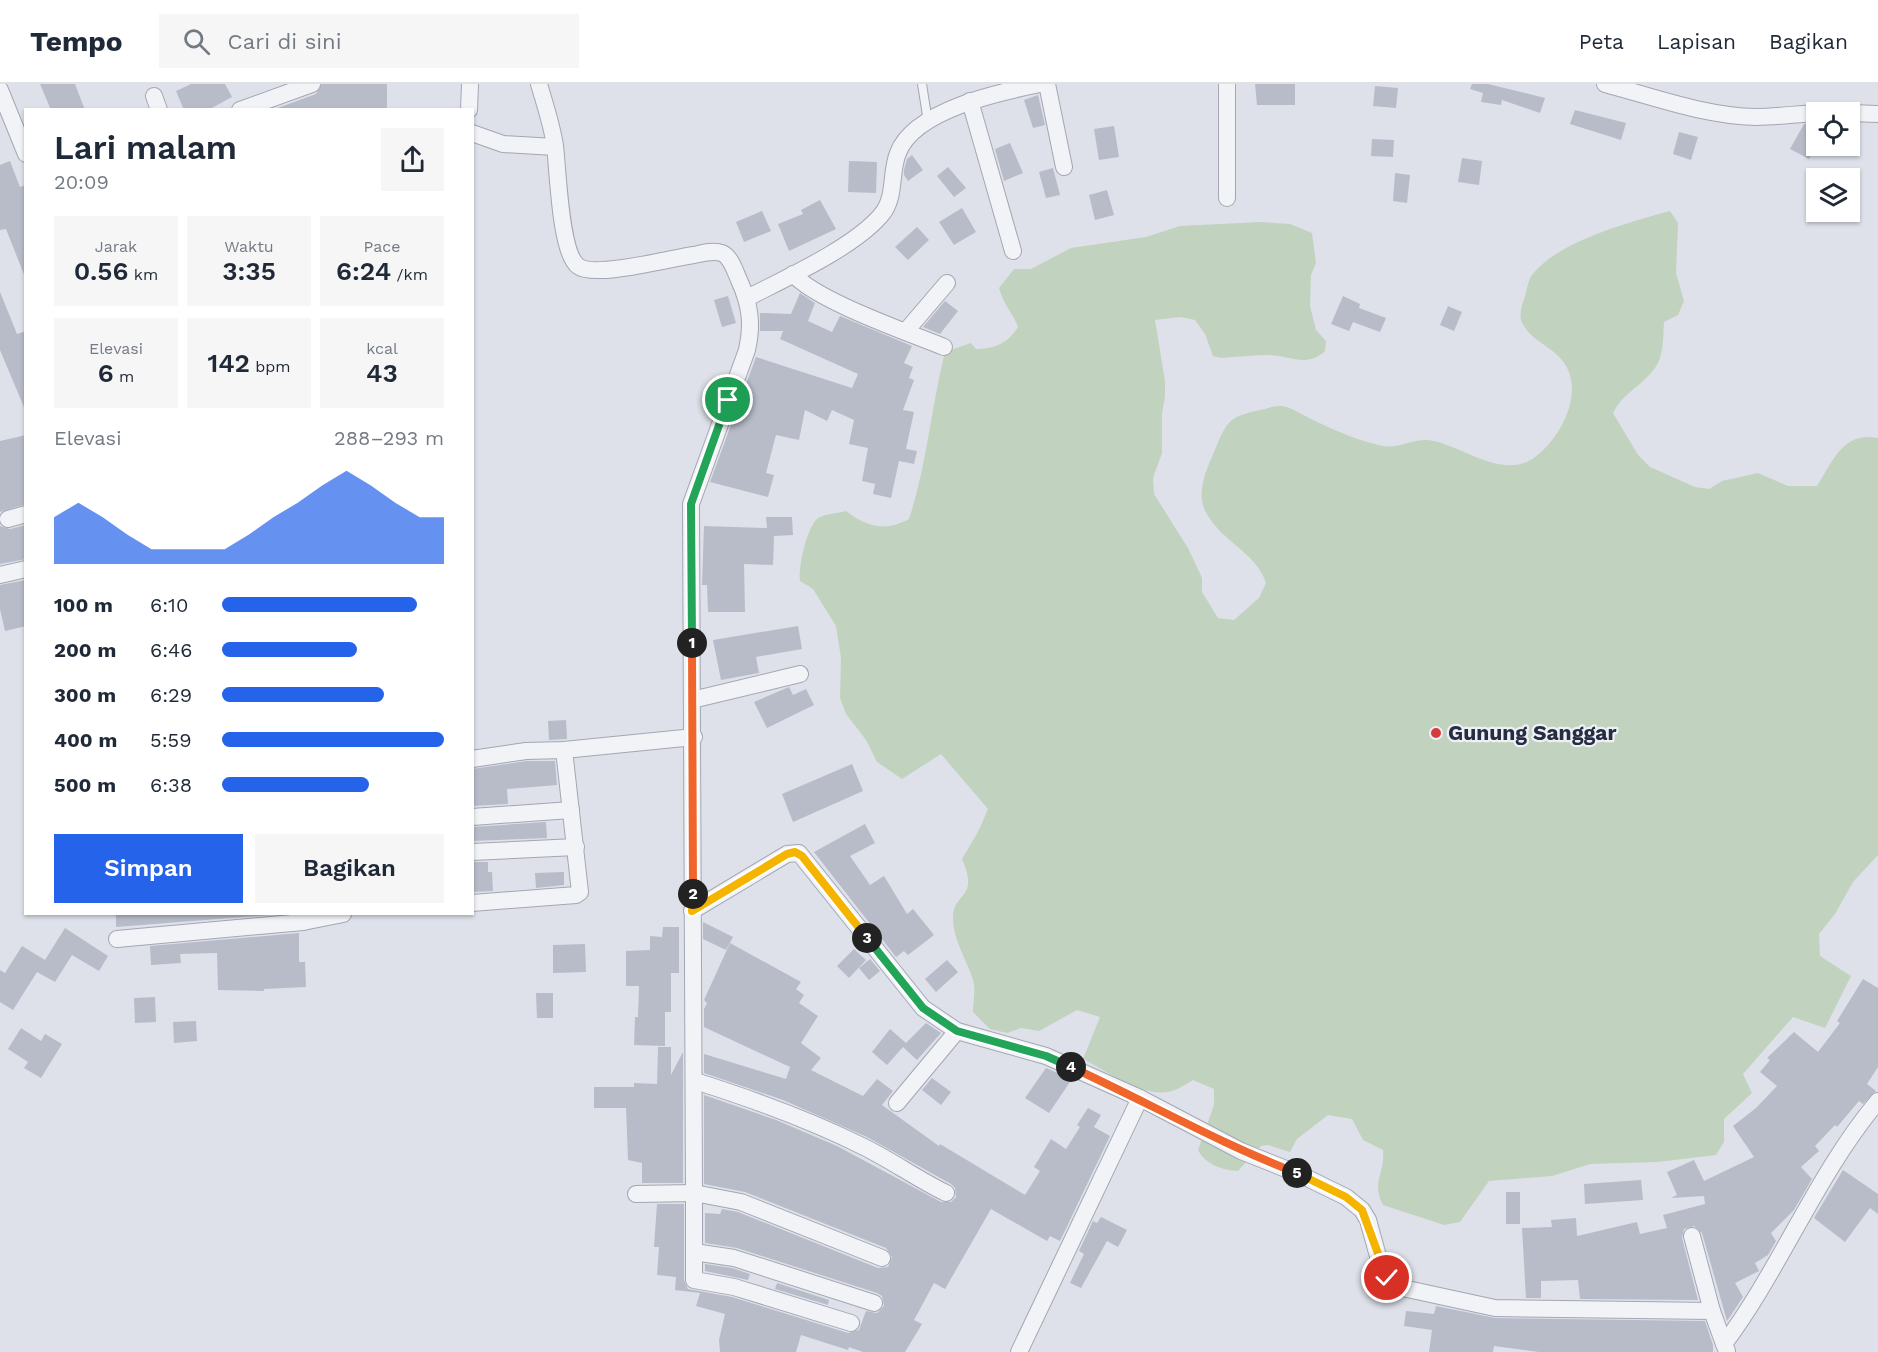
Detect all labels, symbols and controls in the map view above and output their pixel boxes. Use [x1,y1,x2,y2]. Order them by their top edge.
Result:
search box [159,14,579,68]
text: Tempo [30,25,123,58]
icon: search [180,25,213,58]
text: Cari di sini [228,29,342,54]
text: Peta [1579,29,1624,54]
text: Lapisan [1657,29,1736,54]
text: Bagikan [1769,29,1848,54]
map controls [1806,102,1860,222]
button: locate [1806,102,1860,156]
text: Lari malam [54,128,237,167]
button: share [381,128,444,191]
button: layers [1806,168,1860,222]
text: 20:09 [54,170,109,194]
text: Jarak [95,237,137,256]
text: Waktu [224,237,274,256]
text: Pace [363,237,401,256]
text: 0.56 [74,256,128,286]
text: 3:35 [222,256,276,286]
text: 6:24 [336,256,391,286]
text: km [128,265,158,284]
text: /km [391,265,428,284]
text: Elevasi [89,339,143,358]
text: kcal [366,339,398,358]
text: 142 [207,348,250,378]
text: bpm [250,357,291,376]
text: 6 [98,358,114,388]
text: 43 [366,358,398,388]
text: m [114,367,134,386]
pin [702,374,753,425]
icon: arrive [711,383,744,416]
text: Elevasi [54,426,121,450]
text: 288–293 m [334,426,444,450]
text: 100 m [54,593,113,617]
text: 6:10 [150,593,188,617]
pin: 1 [677,628,707,658]
text: 1 [689,633,695,652]
text: 200 m [54,638,116,662]
text: 6:46 [150,638,192,662]
text: 300 m [54,683,116,707]
text: 6:29 [150,683,192,707]
place label: Gunung Sanggar [1448,720,1616,745]
marker: Gunung Sanggar [1429,726,1443,740]
text: 400 m [54,728,117,752]
text: 5:59 [150,728,192,752]
text: 500 m [54,773,116,797]
text: 6:38 [150,773,192,797]
button: Simpan [54,834,243,903]
button: Bagikan [255,834,444,903]
pin: 2 [678,879,708,909]
text: 2 [688,884,698,903]
pin: 3 [852,923,882,953]
text: 3 [862,928,872,947]
pin: 4 [1056,1052,1086,1082]
text: 4 [1066,1057,1076,1076]
pin: 5 [1282,1158,1312,1188]
text: 5 [1292,1163,1302,1182]
pin [1361,1252,1412,1303]
icon: check [1370,1261,1403,1294]

